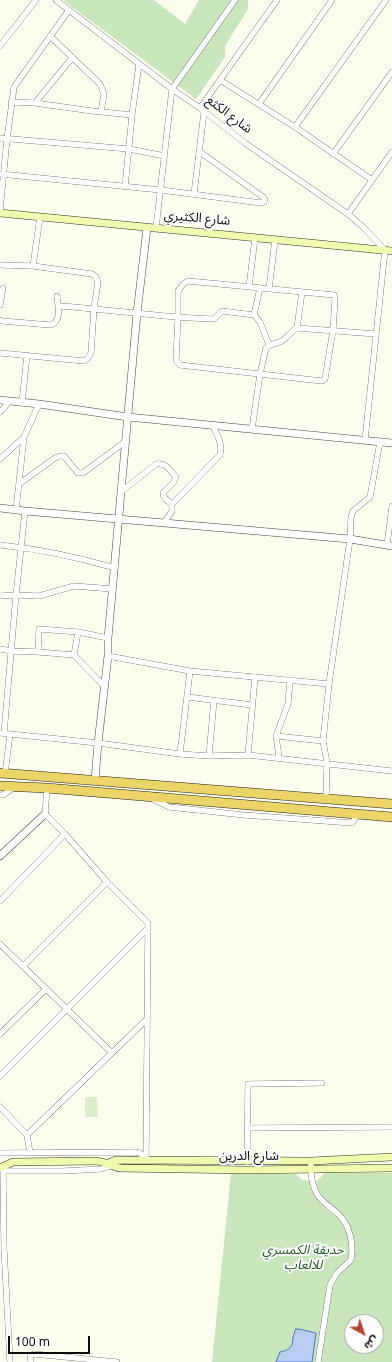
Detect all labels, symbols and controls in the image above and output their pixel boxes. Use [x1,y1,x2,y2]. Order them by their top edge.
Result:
street label: شارع الكثع [202,94,254,138]
street label: شارع الكثيري [163,209,231,231]
street label: شارع الدرين [219,1150,279,1166]
park label: حديقة الكمسري للالعاب [262,1244,344,1275]
north arrow [344,1314,384,1354]
scale bar [10,1328,92,1354]
text: ش [358,1329,385,1356]
text: 100 m [15,1330,50,1355]

